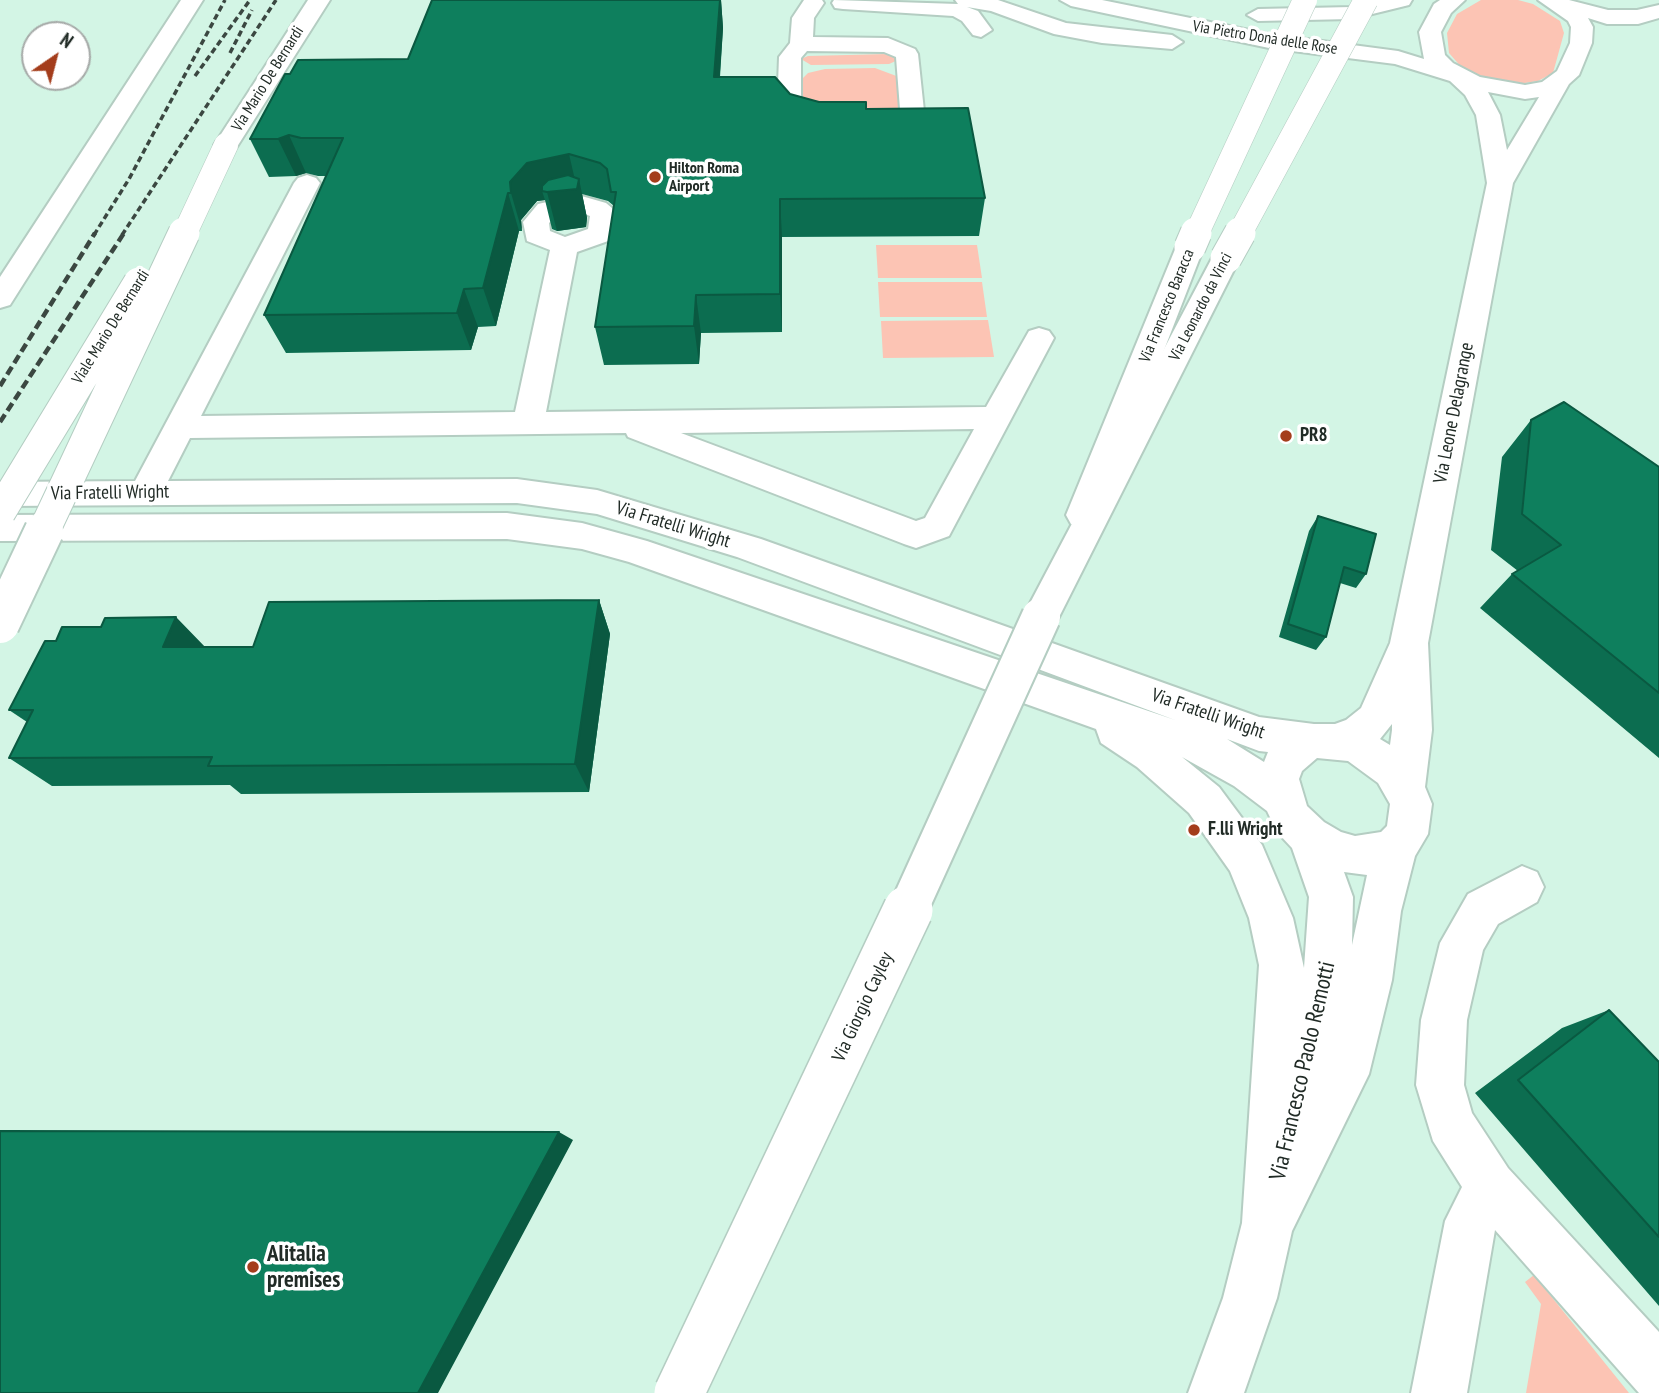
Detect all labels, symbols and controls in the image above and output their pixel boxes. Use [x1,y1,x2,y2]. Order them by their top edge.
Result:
street label: Via Pietro Donà delle Rose [1191,17,1339,59]
north arrow [21,21,91,91]
street label: Via Mario De Bernardi [228,23,308,135]
text: N [56,28,78,53]
place label: Hilton Roma Airport [669,158,739,196]
marker: Hilton Roma Airport [647,169,663,185]
street label: Via Francesco Baracca [1136,247,1198,365]
street label: Via Leonardo da Vinci [1165,250,1237,364]
street label: Viale Mario De Bernardi [68,266,154,388]
street label: Via Leone Delagrange [1429,341,1479,485]
place label: PR8 [1300,425,1328,447]
marker: PR8 [1278,428,1294,444]
street label: Via Fratelli Wright [51,481,169,505]
street label: Via Fratelli Wright [613,497,733,553]
street label: Via Fratelli Wright [1148,684,1268,744]
place label: F.lli Wright [1208,819,1283,841]
marker: F.lli Wright [1186,822,1202,838]
street label: Via Giorgio Cayley [828,949,898,1065]
street label: Via Francesco Paolo Remotti [1264,959,1342,1183]
place label: Alitalia premises [267,1240,340,1294]
marker: Alitalia premises [245,1259,261,1275]

